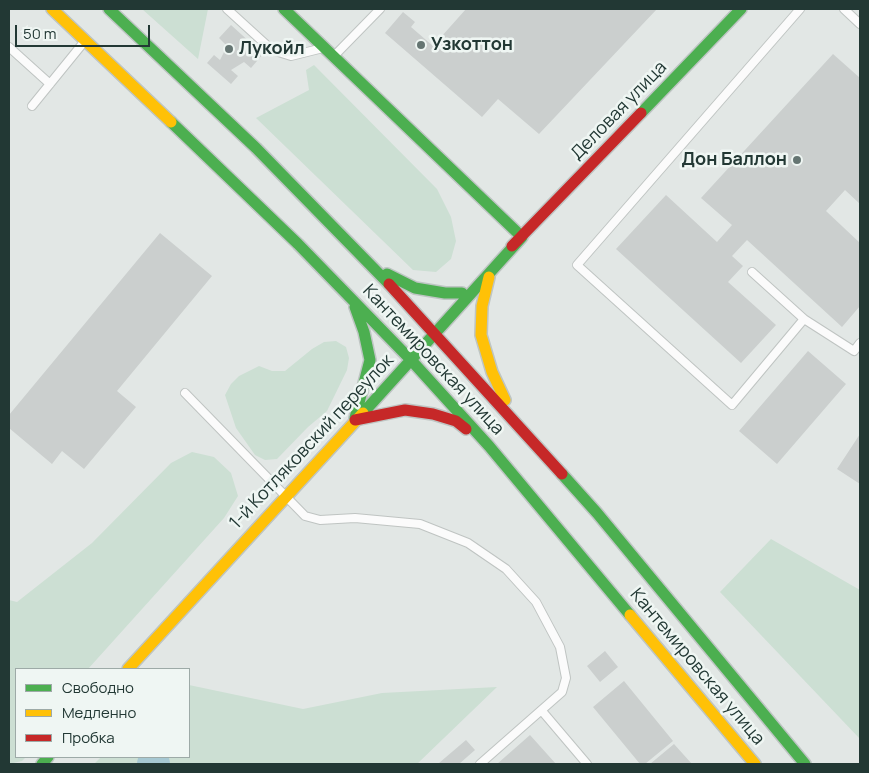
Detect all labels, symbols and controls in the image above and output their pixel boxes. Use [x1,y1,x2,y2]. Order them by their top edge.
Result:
scale bar [18,15,152,47]
text: 50 m [23,23,57,44]
place label: Узкоттон [431,34,513,56]
place label: Лукойл [239,38,305,60]
marker: Узкоттон [415,39,427,51]
marker: Лукойл [223,43,235,55]
street label: Деловая улица [566,57,672,165]
place label: Дон Баллон [682,149,787,171]
marker: Дон Баллон [791,154,803,166]
street label: Кантемировская улица [358,280,508,440]
street label: 1-й Котляковский переулок [225,350,399,534]
street label: Кантемировская улица [625,584,769,750]
legend [15,668,190,758]
text: Свободно [62,677,134,698]
text: Медленно [62,702,136,723]
text: Пробка [62,727,115,748]

